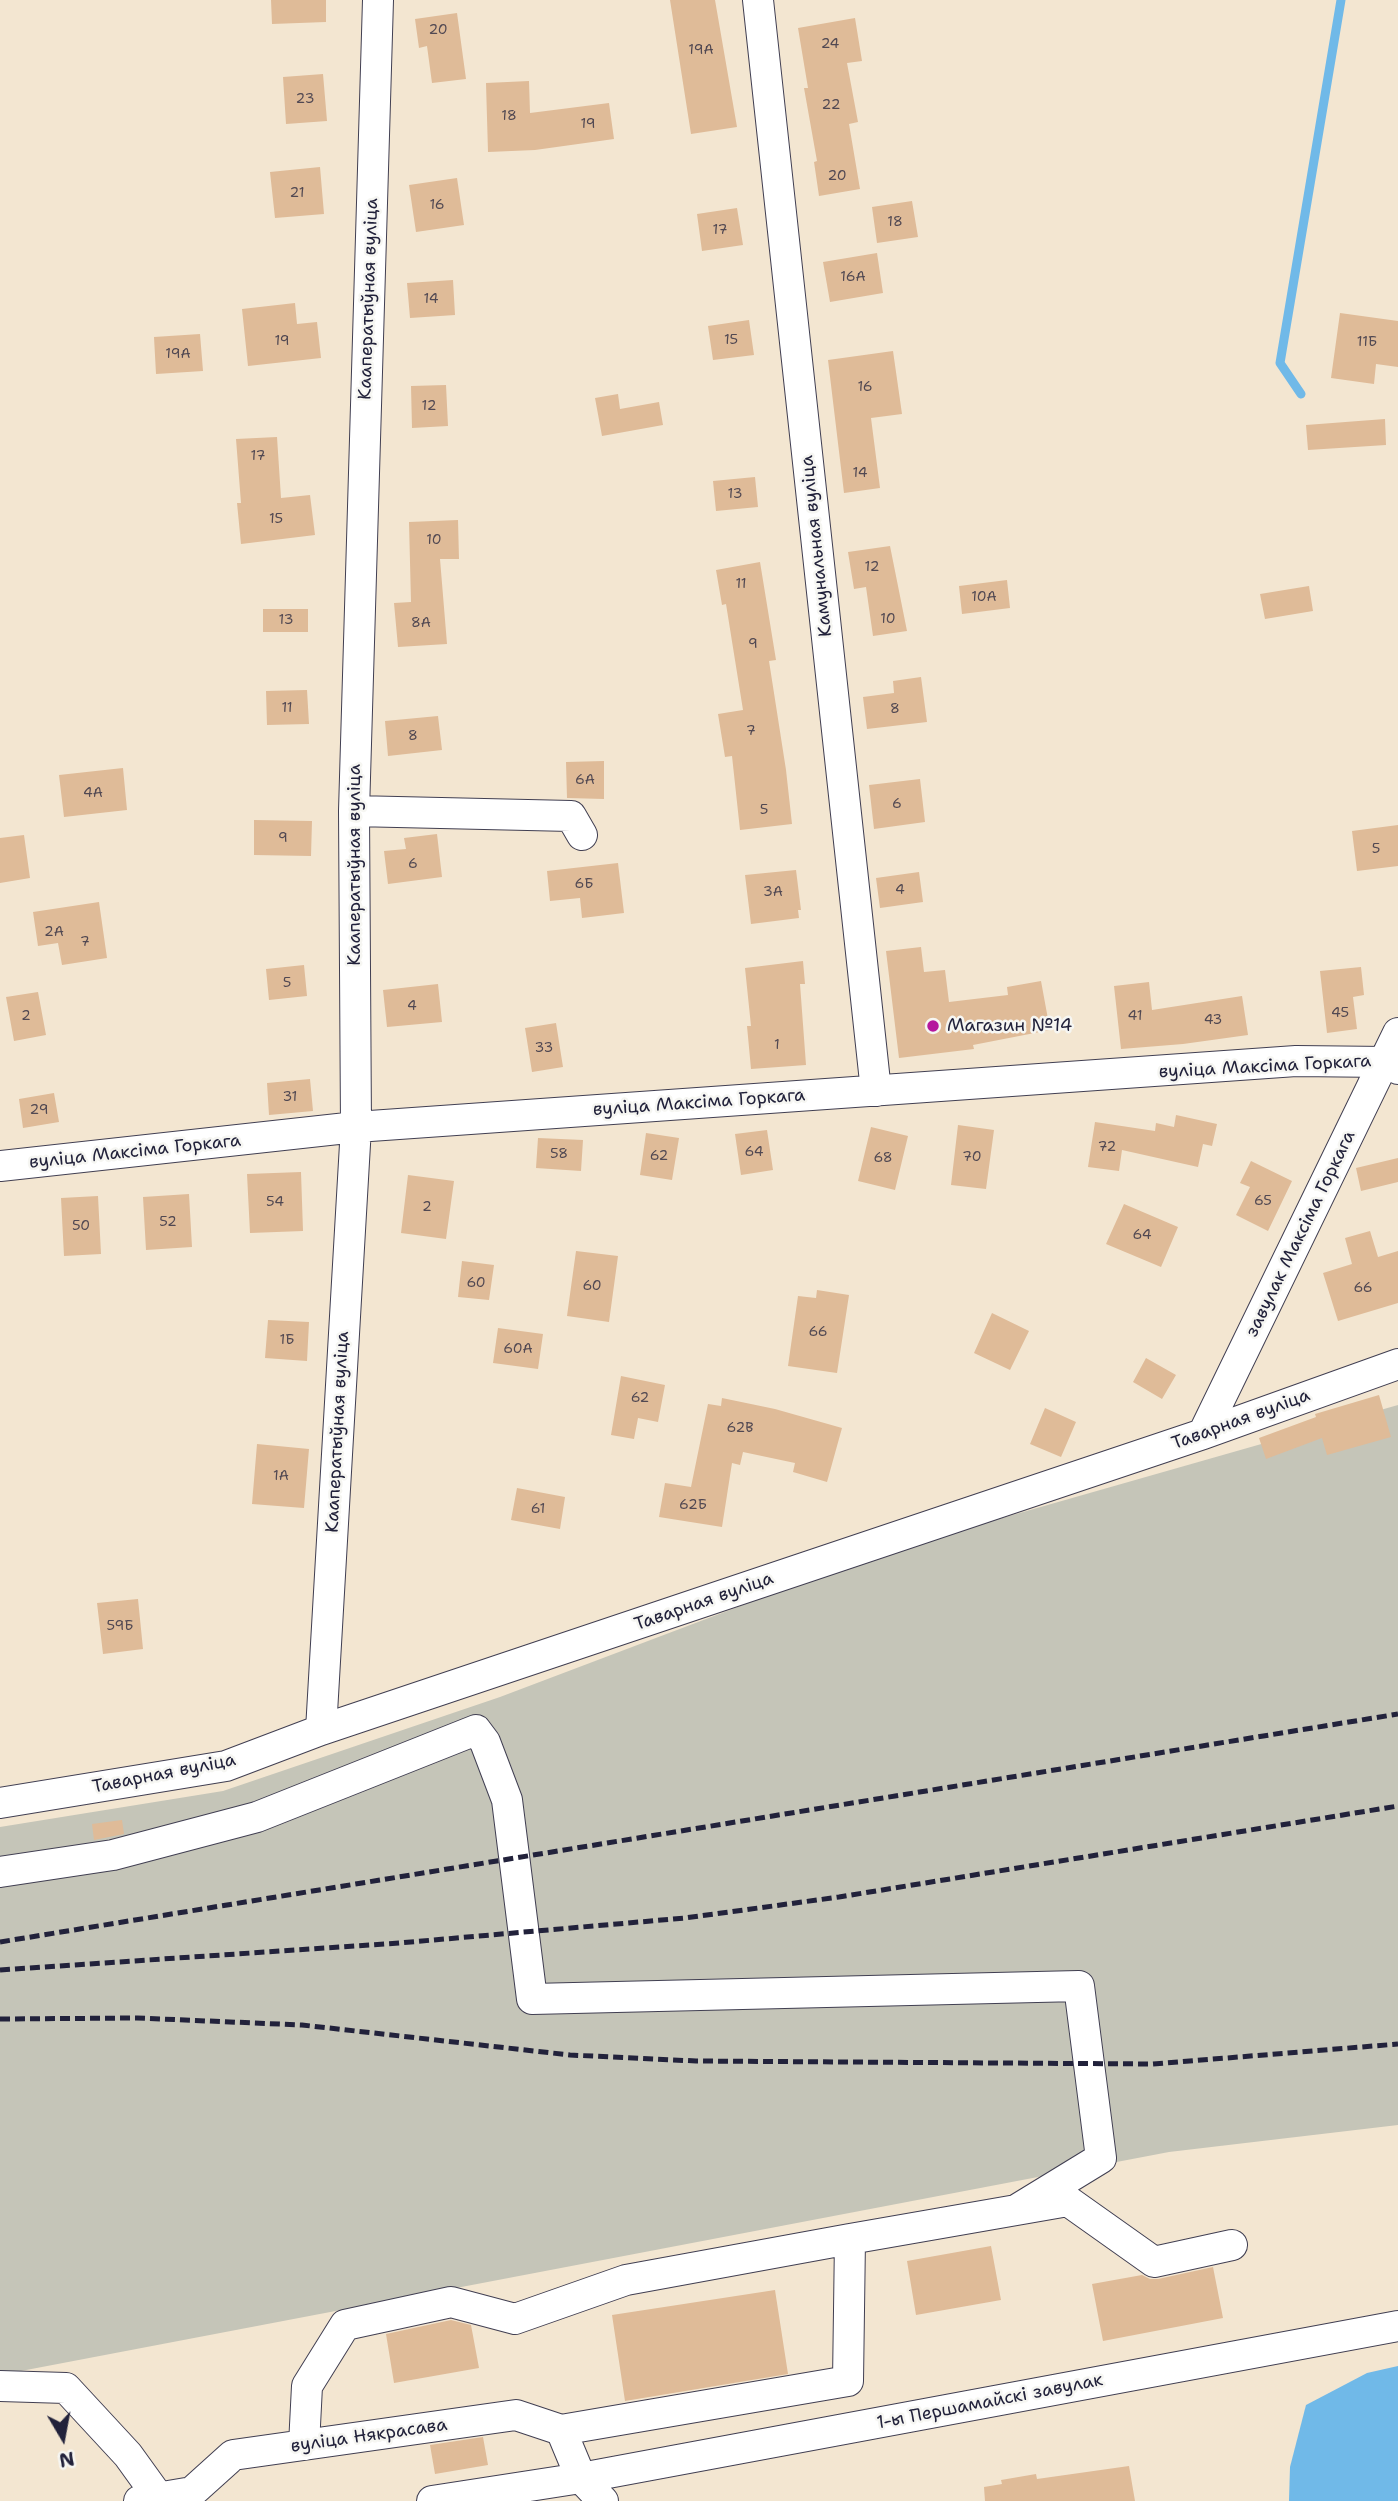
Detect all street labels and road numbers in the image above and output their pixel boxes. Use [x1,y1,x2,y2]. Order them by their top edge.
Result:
street label: Кааператыўная вуліца [355,198,383,400]
street label: Камунальная вуліца [797,454,837,638]
street label: Кааператыўная вуліца [344,764,366,966]
street label: вуліца Максіма Горкага [1158,1051,1372,1083]
street label: вуліца Максіма Горкага [592,1085,806,1121]
street label: завулак Максіма Горкага [1242,1127,1360,1341]
street label: вуліца Максіма Горкага [28,1130,242,1174]
street label: Кааператыўная вуліца [322,1331,354,1533]
street label: Таварная вуліца [1169,1385,1313,1455]
street label: Таварная вуліца [632,1568,776,1636]
street label: Таварная вуліца [90,1749,238,1799]
street label: 1-ы Першамайскі завулак [875,2369,1105,2435]
street label: вуліца Някрасава [289,2414,449,2458]

